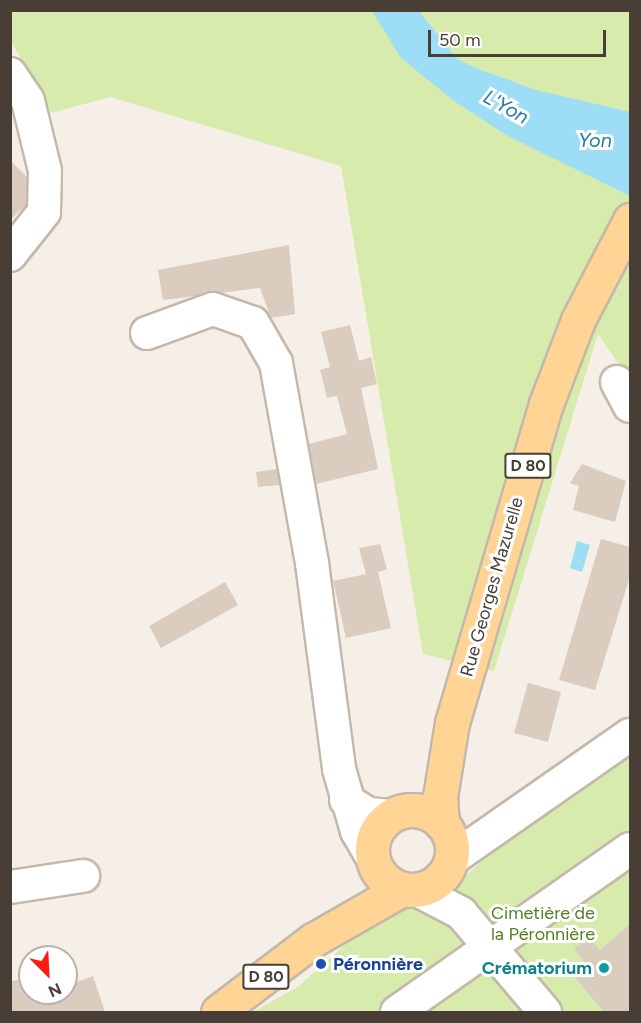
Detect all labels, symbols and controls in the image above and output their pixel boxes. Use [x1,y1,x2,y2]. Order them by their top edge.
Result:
scale bar [431,18,610,56]
text: 50 m [439,29,481,51]
water label: L'Yon [479,85,533,129]
water label: Yon [578,128,612,152]
road number: D 80 [504,453,552,479]
street label: Rue Georges Mazurelle [456,495,528,679]
park label: Cimetière de la Péronnière [491,903,595,946]
north arrow [18,945,78,1005]
place label: Péronnière [333,953,423,975]
marker: Péronnière [314,957,328,971]
place label: Crématorium [482,957,592,979]
marker: Crématorium [597,961,611,975]
road number: D 80 [242,964,290,990]
text: N [45,979,64,1001]

